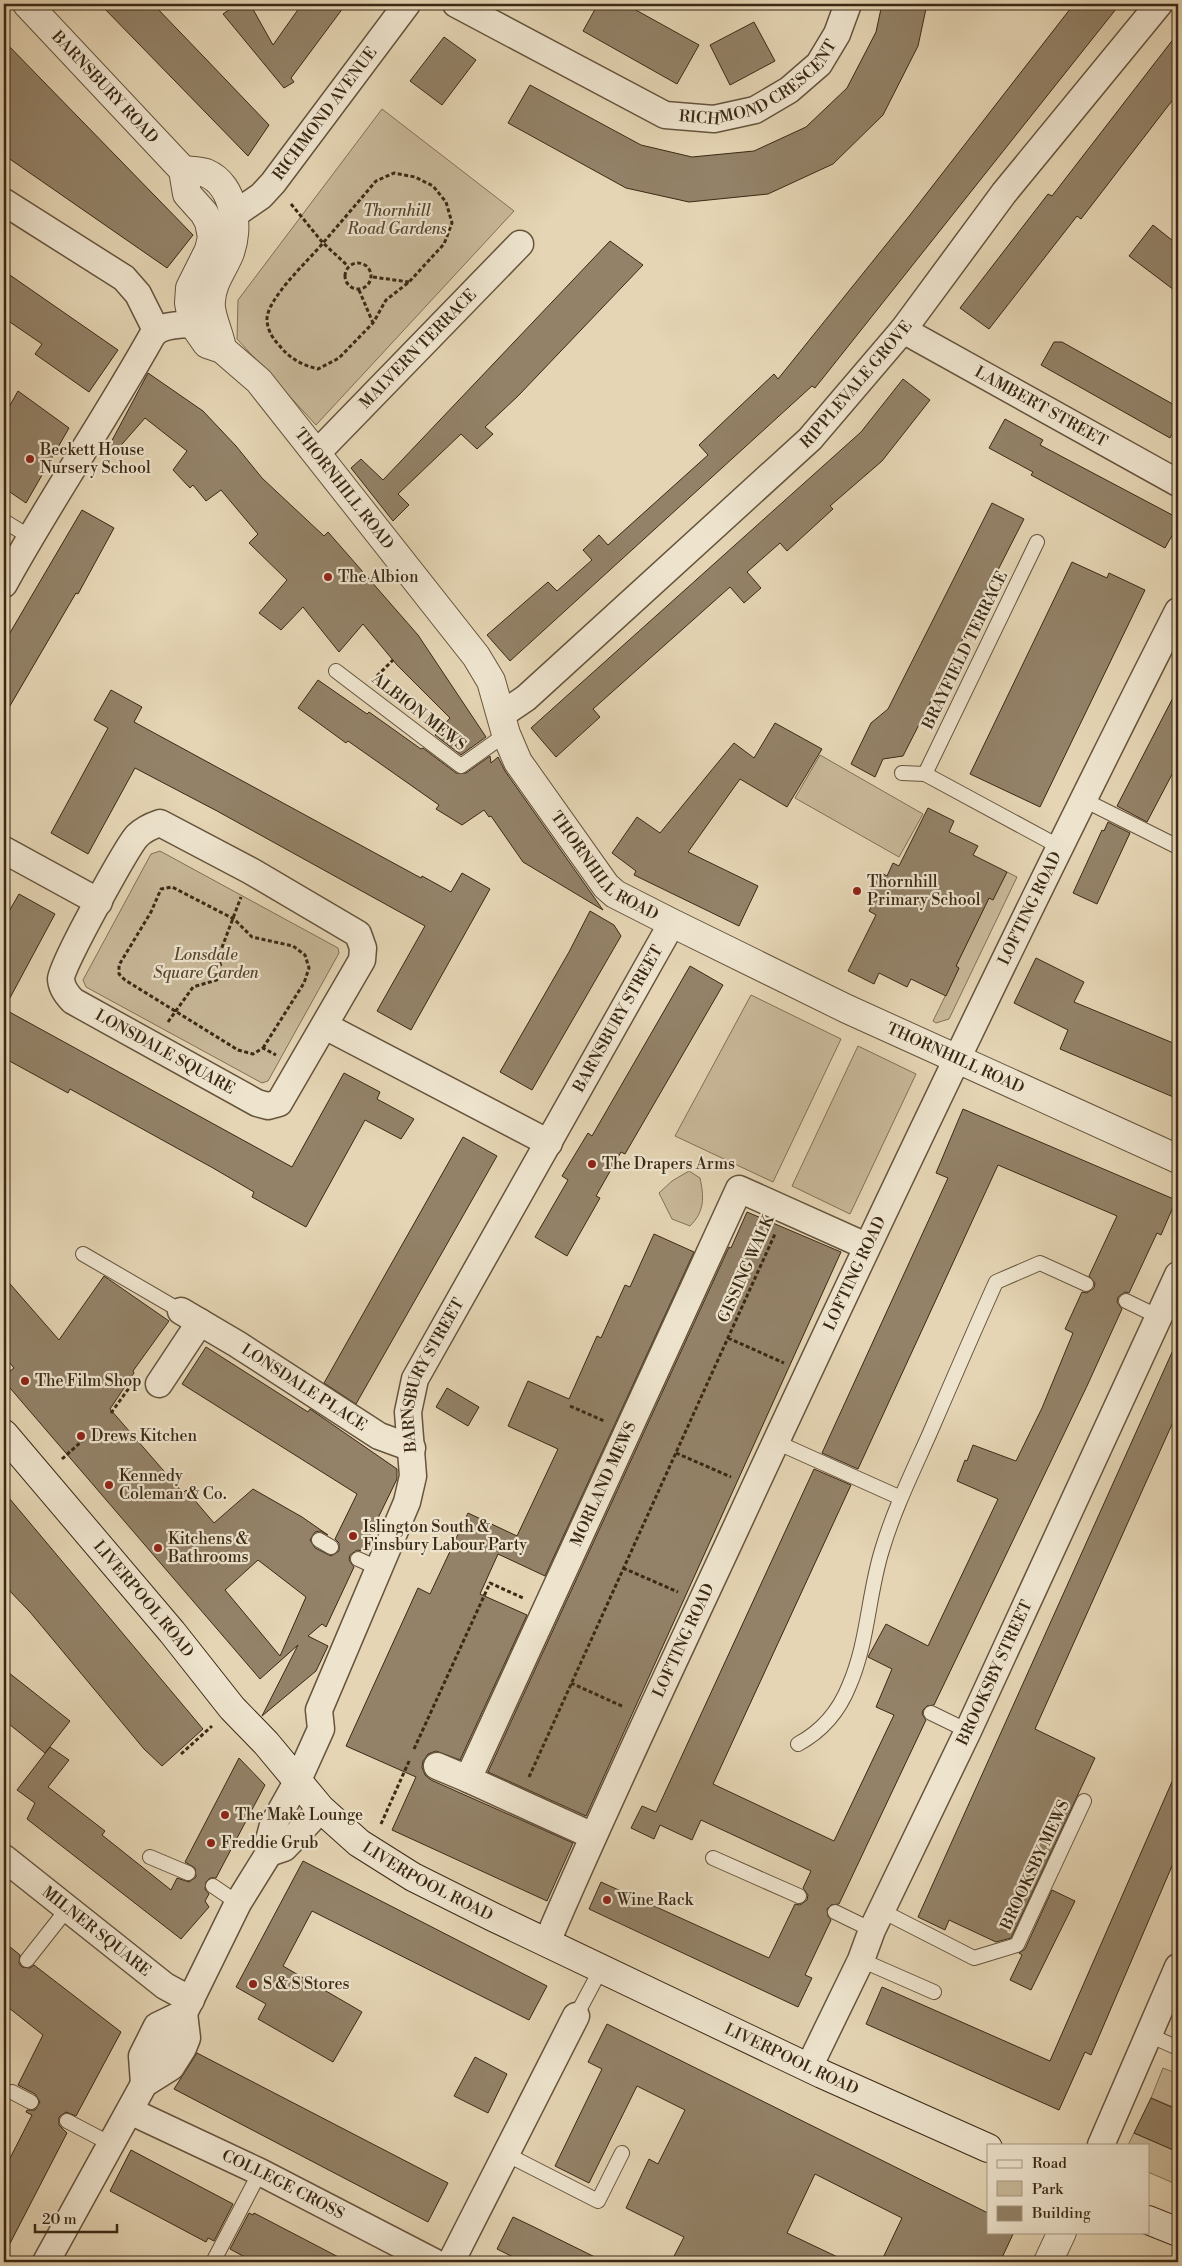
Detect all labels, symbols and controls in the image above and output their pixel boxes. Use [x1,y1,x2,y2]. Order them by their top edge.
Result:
street label: BARNSBURY ROAD [47,26,163,148]
street label: RICHMOND CRESCENT [678,36,841,129]
street label: RICHMOND AVENUE [269,43,381,184]
park label: Thornhill Road Gardens [346,201,447,239]
street label: MALVERN TERRACE [355,285,481,413]
street label: RIPPLEVALE GROVE [796,317,917,453]
street label: LAMBERT STREET [971,362,1111,452]
street label: THORNHILL ROAD [290,424,398,553]
place label: Beckett House Nursery School [39,440,151,478]
marker: Beckett House Nursery School [24,453,36,465]
place label: The Albion [338,567,419,587]
street label: BRAYFIELD TERRACE [918,568,1012,733]
marker: The Albion [322,571,334,583]
street label: ALBION MEWS [367,668,470,755]
street label: THORNHILL ROAD [546,807,662,925]
street label: LOFTING ROAD [994,848,1066,968]
place label: Thornhill Primary School [867,872,981,910]
marker: Thornhill Primary School [851,885,863,897]
street label: BARNSBURY STREET [568,942,667,1097]
park label: Lonsdale Square Garden [153,945,260,983]
street label: LONSDALE SQUARE [92,1005,238,1099]
street label: THORNHILL ROAD [884,1018,1028,1098]
place label: The Drapers Arms [602,1154,735,1174]
marker: The Drapers Arms [586,1158,598,1170]
street label: GISSING WALK [713,1211,779,1326]
street label: LOFTING ROAD [819,1213,890,1334]
street label: BARNSBURY STREET [398,1294,469,1454]
street label: LONSDALE PLACE [238,1339,371,1436]
place label: The Film Shop [35,1371,142,1391]
marker: The Film Shop [19,1375,31,1387]
street label: MORLAND MEWS [566,1418,641,1550]
place label: Drews Kitchen [91,1426,198,1446]
marker: Drews Kitchen [75,1430,87,1442]
place label: Kennedy Coleman & Co. [119,1466,227,1504]
marker: Kennedy Coleman & Co. [103,1479,115,1491]
place label: Islington South & Finsbury Labour Party [363,1517,527,1555]
place label: Kitchens & Bathrooms [167,1529,249,1567]
marker: Islington South & Finsbury Labour Party [347,1530,359,1542]
street label: LIVERPOOL ROAD [89,1537,198,1661]
marker: Kitchens & Bathrooms [152,1542,164,1554]
street label: LOFTING ROAD [648,1580,719,1701]
street label: BROOKSBY STREET [952,1597,1037,1749]
street label: BROOKSBY MEWS [996,1797,1074,1934]
place label: The Make Lounge [235,1805,363,1825]
marker: The Make Lounge [219,1809,231,1821]
place label: Freddie Grub [221,1833,318,1853]
marker: Freddie Grub [205,1837,217,1849]
street label: LIVERPOOL ROAD [359,1838,496,1925]
street label: MILNER SQUARE [38,1882,155,1981]
place label: Wine Rack [616,1890,695,1910]
marker: Wine Rack [601,1894,613,1906]
place label: S & S Stores [263,1974,350,1994]
marker: S & S Stores [247,1978,259,1990]
street label: LIVERPOOL ROAD [721,2019,862,2099]
legend [987,2144,1150,2234]
street label: COLLEGE CROSS [219,2146,348,2224]
text: Road [1032,2154,1067,2173]
text: Park [1032,2180,1064,2199]
scale bar [35,2201,118,2233]
text: Building [1031,2204,1091,2223]
text: 20 m [42,2210,77,2229]

